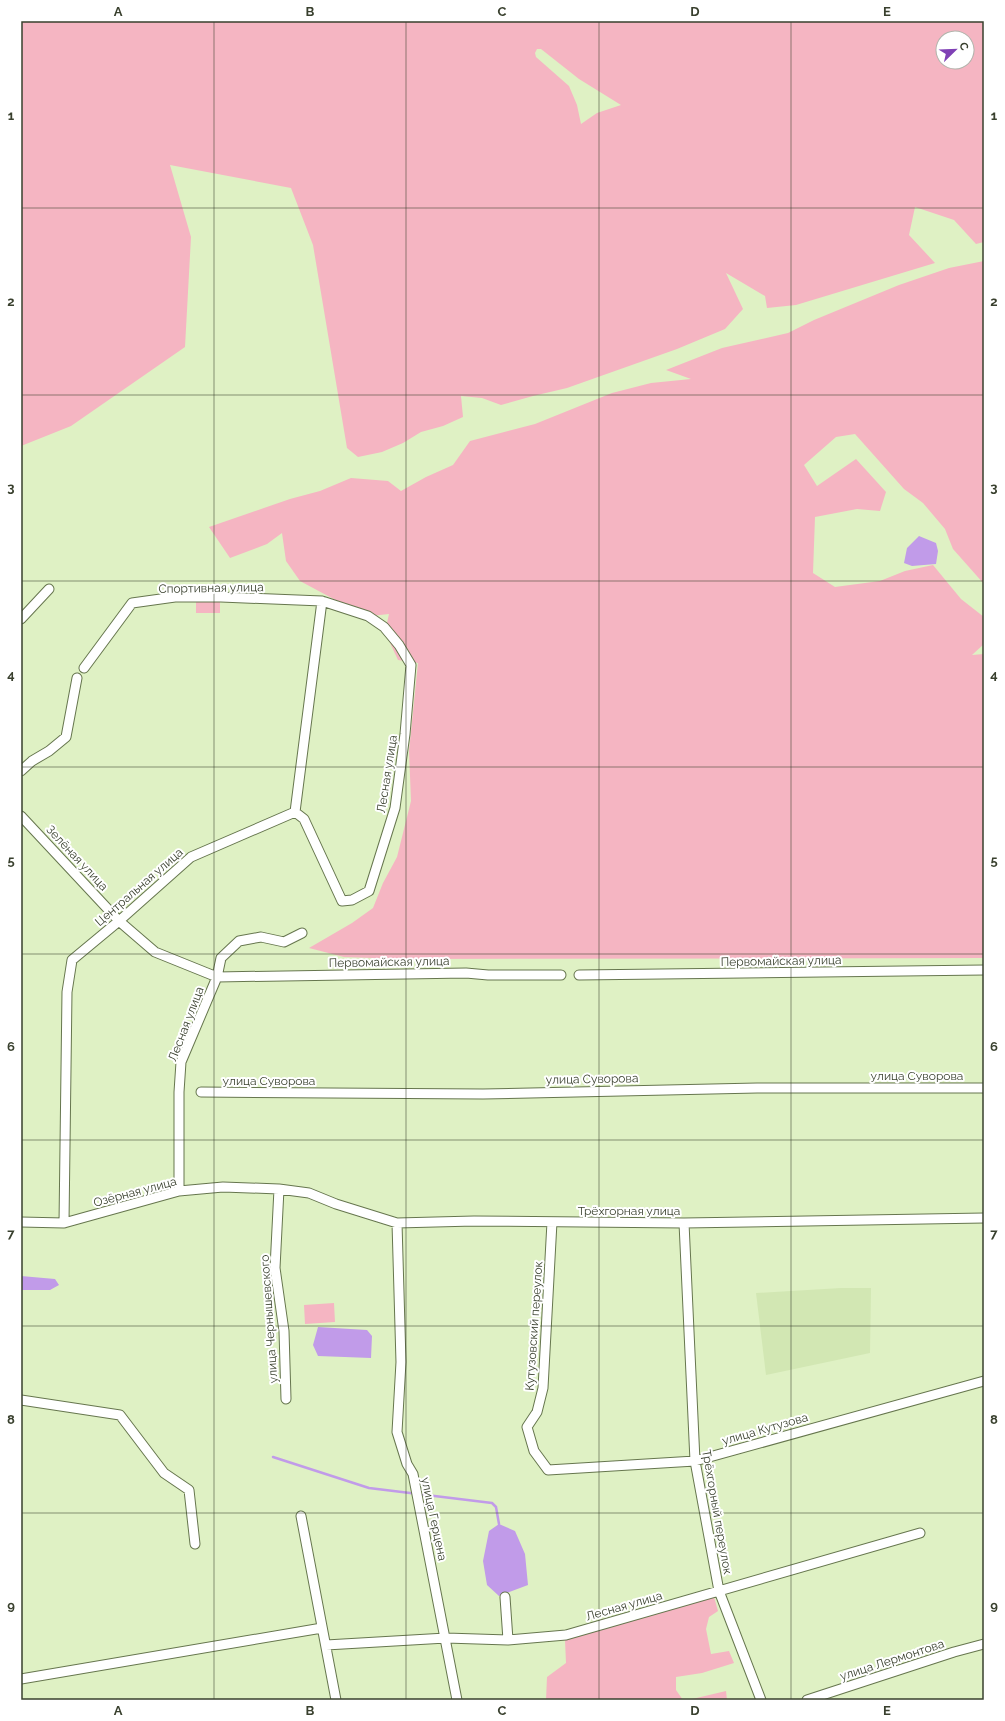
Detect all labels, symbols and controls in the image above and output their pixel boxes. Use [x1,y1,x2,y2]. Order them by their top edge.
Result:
text: A [114,4,123,19]
text: B [306,4,315,19]
text: C [498,4,507,19]
text: D [690,4,700,19]
text: E [883,4,891,19]
north arrow [935,30,975,70]
text: С [956,40,971,53]
text: 1 [8,108,15,123]
text: 1 [991,108,998,123]
text: 2 [7,294,15,309]
text: 2 [990,294,998,309]
text: 3 [7,480,15,495]
text: 3 [990,480,998,495]
street label: Спортивная улица [158,580,264,596]
text: 4 [7,667,15,682]
text: 4 [990,667,998,682]
street label: Лесная улица [374,734,400,814]
street label: Зелёная улица [43,823,111,893]
street label: Центральная улица [92,845,186,929]
text: 5 [7,853,15,868]
text: 5 [990,853,998,868]
street label: Первомайская улица [720,953,842,969]
street label: Первомайская улица [328,954,450,970]
street label: Лесная улица [165,985,207,1063]
text: 6 [7,1039,15,1054]
text: 6 [990,1039,998,1054]
street label: улица Суворова [871,1069,963,1083]
street label: улица Суворова [545,1071,639,1087]
street label: улица Суворова [223,1074,315,1088]
street label: Озёрная улица [92,1174,178,1210]
street label: Трёхгорная улица [578,1204,680,1218]
text: 7 [7,1226,15,1241]
text: 7 [990,1226,998,1241]
street label: улица Чернышевского [258,1254,280,1384]
street label: Кутузовский переулок [522,1261,546,1391]
street label: улица Кутузова [721,1410,809,1448]
text: 8 [7,1412,15,1427]
text: 8 [990,1412,998,1427]
street label: Трёхгорный переулок [699,1449,735,1575]
street label: улица Герцена [418,1476,450,1562]
street label: Лесная улица [584,1588,664,1624]
text: 9 [7,1598,15,1613]
text: 9 [990,1598,998,1613]
street label: улица Лермонтова [838,1637,946,1683]
text: A [114,1703,123,1718]
text: B [306,1703,315,1718]
text: C [498,1703,507,1718]
text: D [690,1703,700,1718]
text: E [883,1703,891,1718]

